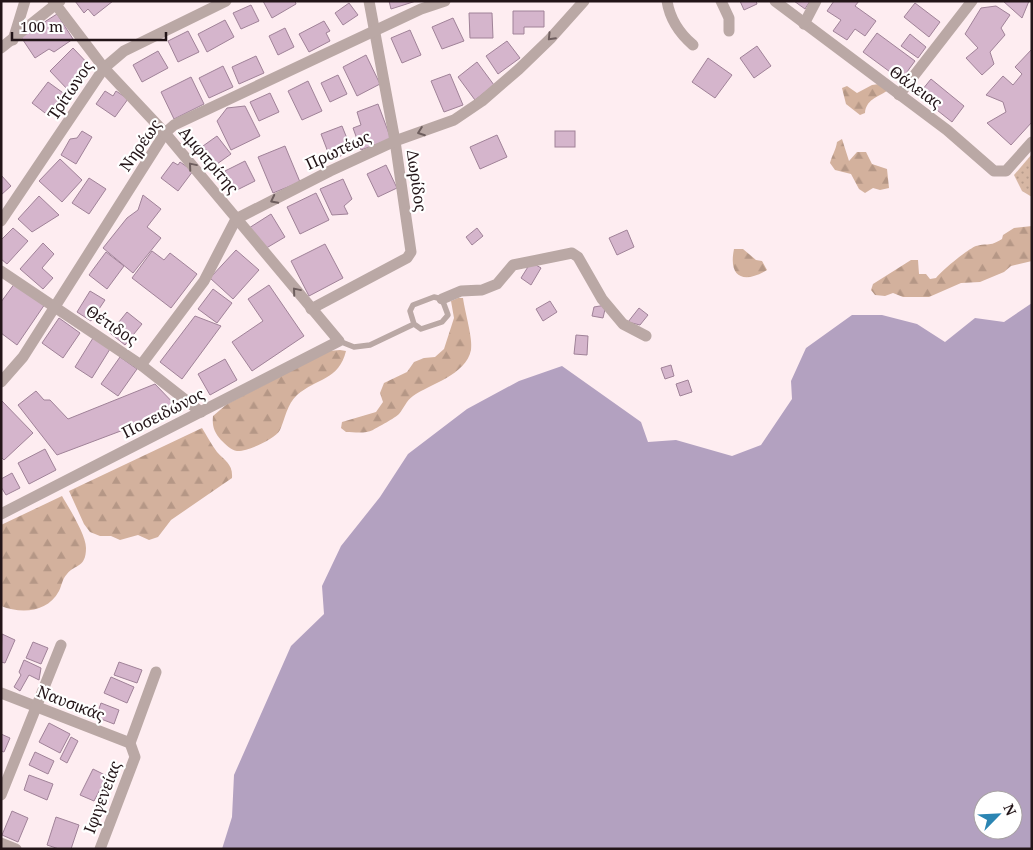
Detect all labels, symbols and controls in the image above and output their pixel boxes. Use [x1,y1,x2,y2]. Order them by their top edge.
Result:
scale bar [12,10,166,42]
text: 100 m [20,16,63,36]
one-way arrow [548,32,557,41]
street label: Τρίτωνος [42,56,98,124]
street label: Θάλειας [885,60,947,114]
street label: Νηρέως [114,114,166,176]
street label: Αμφιτρίτης [174,122,244,199]
street label: Πρωτέως [302,125,375,175]
one-way arrow [417,126,426,136]
street label: Δωρίδος [402,149,432,214]
one-way arrow [189,162,198,171]
one-way arrow [270,194,279,204]
one-way arrow [293,287,302,296]
street label: Θέτιδος [82,300,143,351]
street label: Ποσειδώνος [118,383,208,443]
street label: Ναυσικάς [34,680,108,726]
street label: Ιφιγενείας [78,757,126,837]
north arrow [973,790,1023,840]
text: N [999,801,1021,818]

